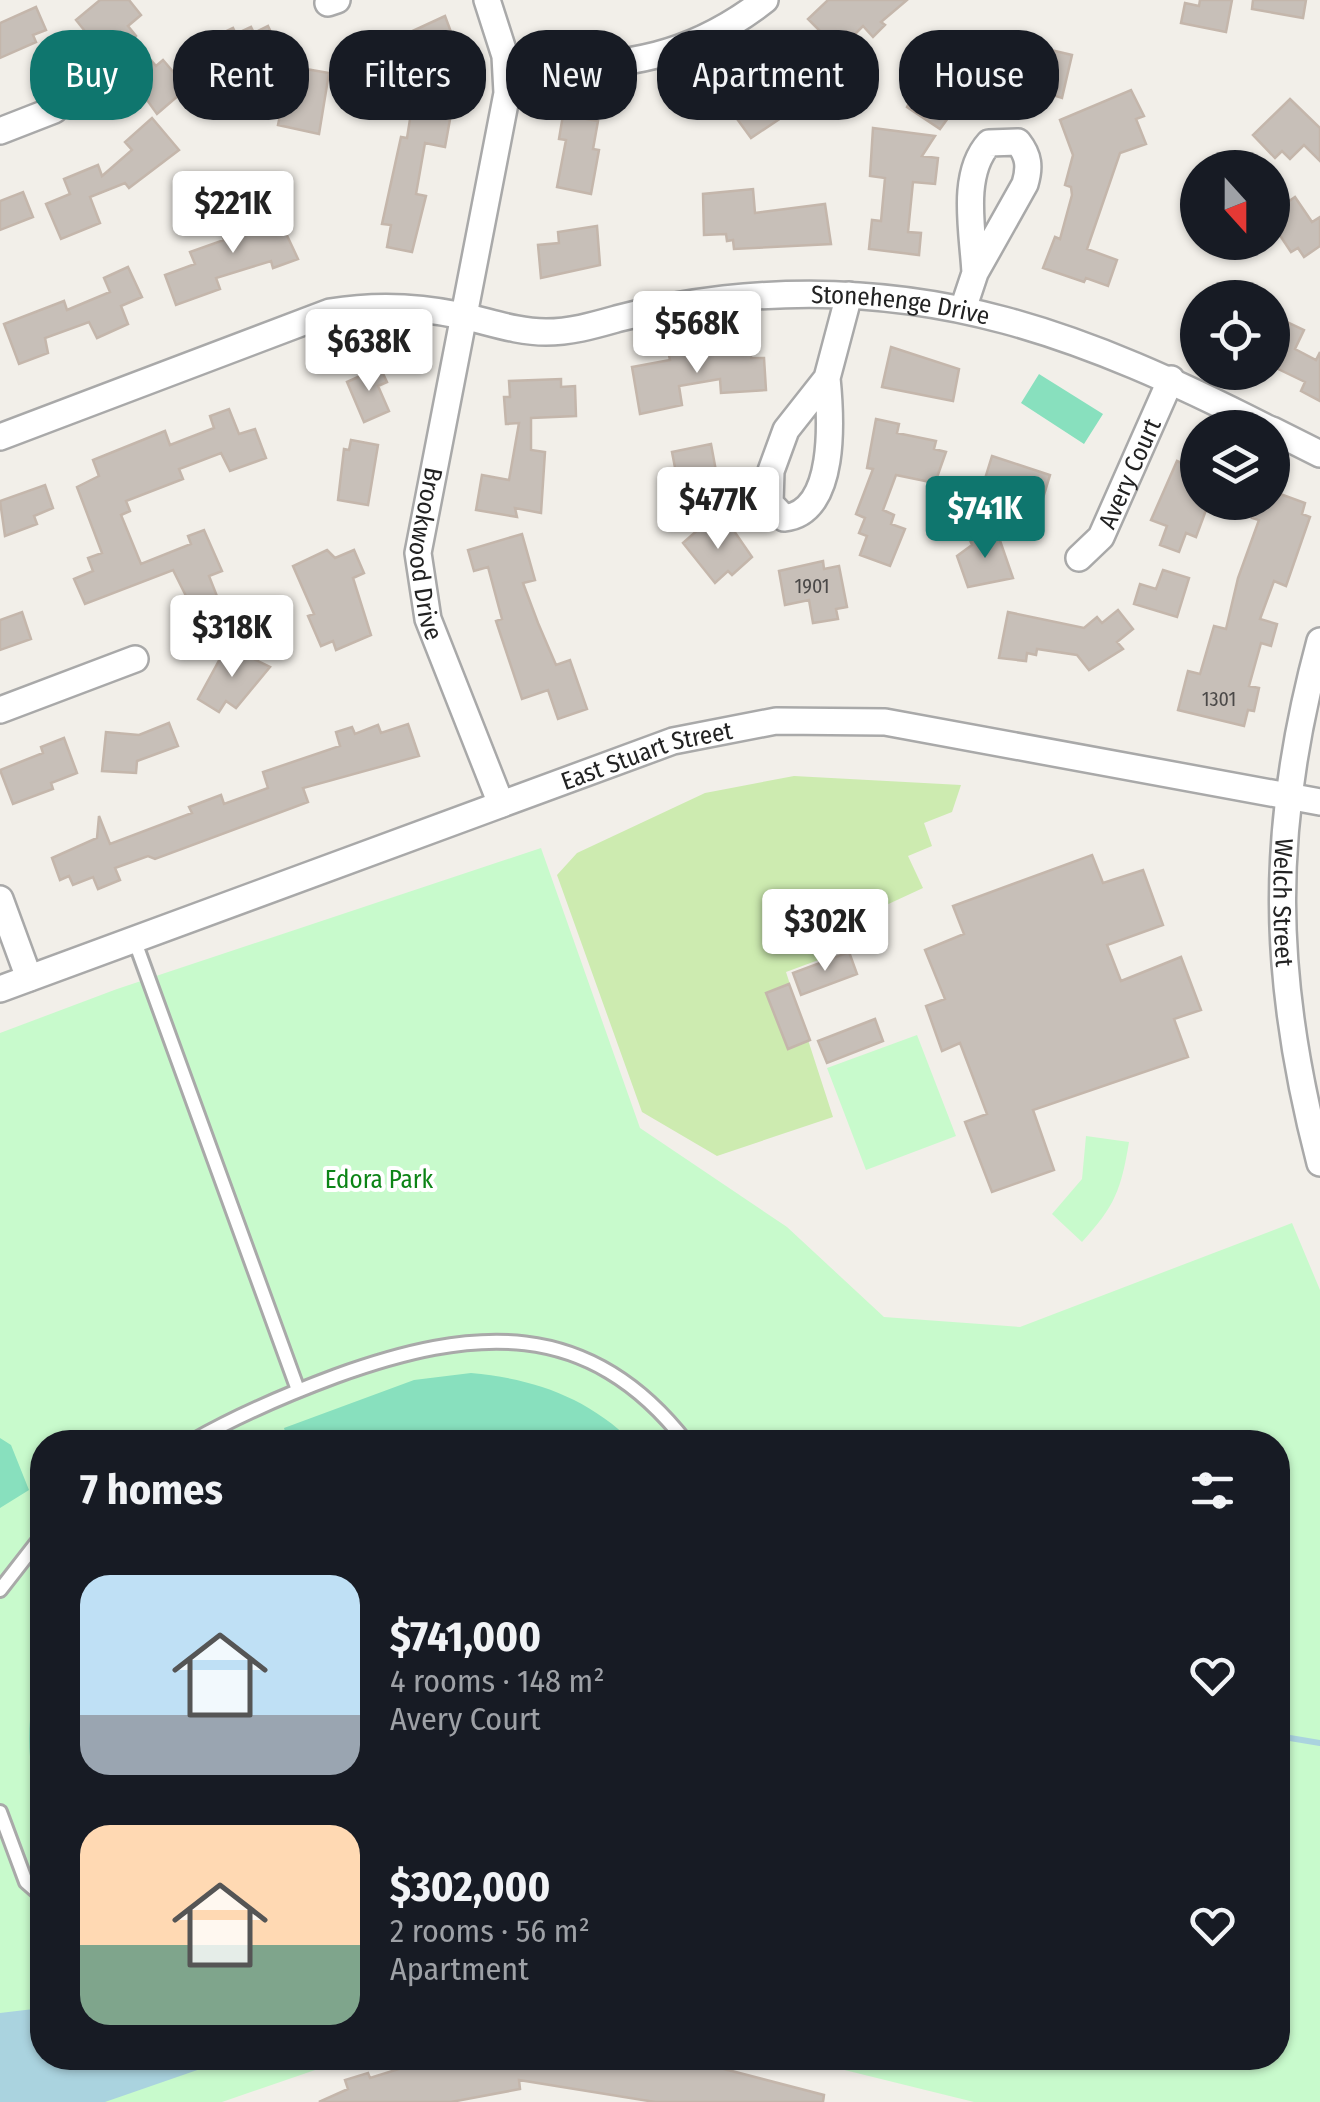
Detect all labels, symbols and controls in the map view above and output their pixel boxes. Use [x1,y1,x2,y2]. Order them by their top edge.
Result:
chip: Buy [30,30,153,120]
chip: Rent [173,30,309,120]
chip: Filters [329,30,486,120]
chip: New [506,30,637,120]
chip: Apartment [657,30,879,120]
chip: House [899,30,1059,120]
north arrow [1180,150,1290,260]
map controls [1180,150,1290,520]
pin: $221K [163,171,303,256]
text: $221K [195,184,271,222]
street label: Stonehenge Drive [811,280,993,332]
button: locate [1180,280,1290,390]
pin: $568K [627,291,767,376]
text: $568K [655,304,739,342]
pin: $638K [299,309,439,394]
text: $638K [327,322,411,360]
button: layers [1180,410,1290,520]
street label: Avery Court [1093,413,1168,534]
street label: Brookwood Drive [402,465,449,645]
pin: $477K [648,467,788,552]
pin: $741K [915,476,1055,561]
text: $477K [679,480,757,518]
text: $741K [948,489,1022,527]
house number: 1901 [794,574,830,598]
pin: $318K [162,595,302,680]
text: $318K [192,608,272,646]
house number: 1301 [1202,687,1236,711]
street label: East Stuart Street [557,716,736,797]
street label: Welch Street [1266,837,1299,969]
pin: $302K [755,889,895,974]
text: $302K [784,902,866,940]
park label: Edora Park [325,1165,433,1195]
icon: filters [1185,1463,1240,1518]
text: 7 homes [80,1465,223,1515]
text: $741,000 [390,1612,541,1662]
icon: home [160,1615,280,1735]
icon: heart [1185,1648,1240,1703]
text: 4 rooms · 148 m² [390,1662,605,1700]
text: Avery Court [390,1700,541,1738]
text: $302,000 [390,1862,550,1912]
icon: home [160,1865,280,1985]
icon: heart [1185,1898,1240,1953]
text: 2 rooms · 56 m² [390,1912,590,1950]
text: Apartment [390,1950,529,1988]

